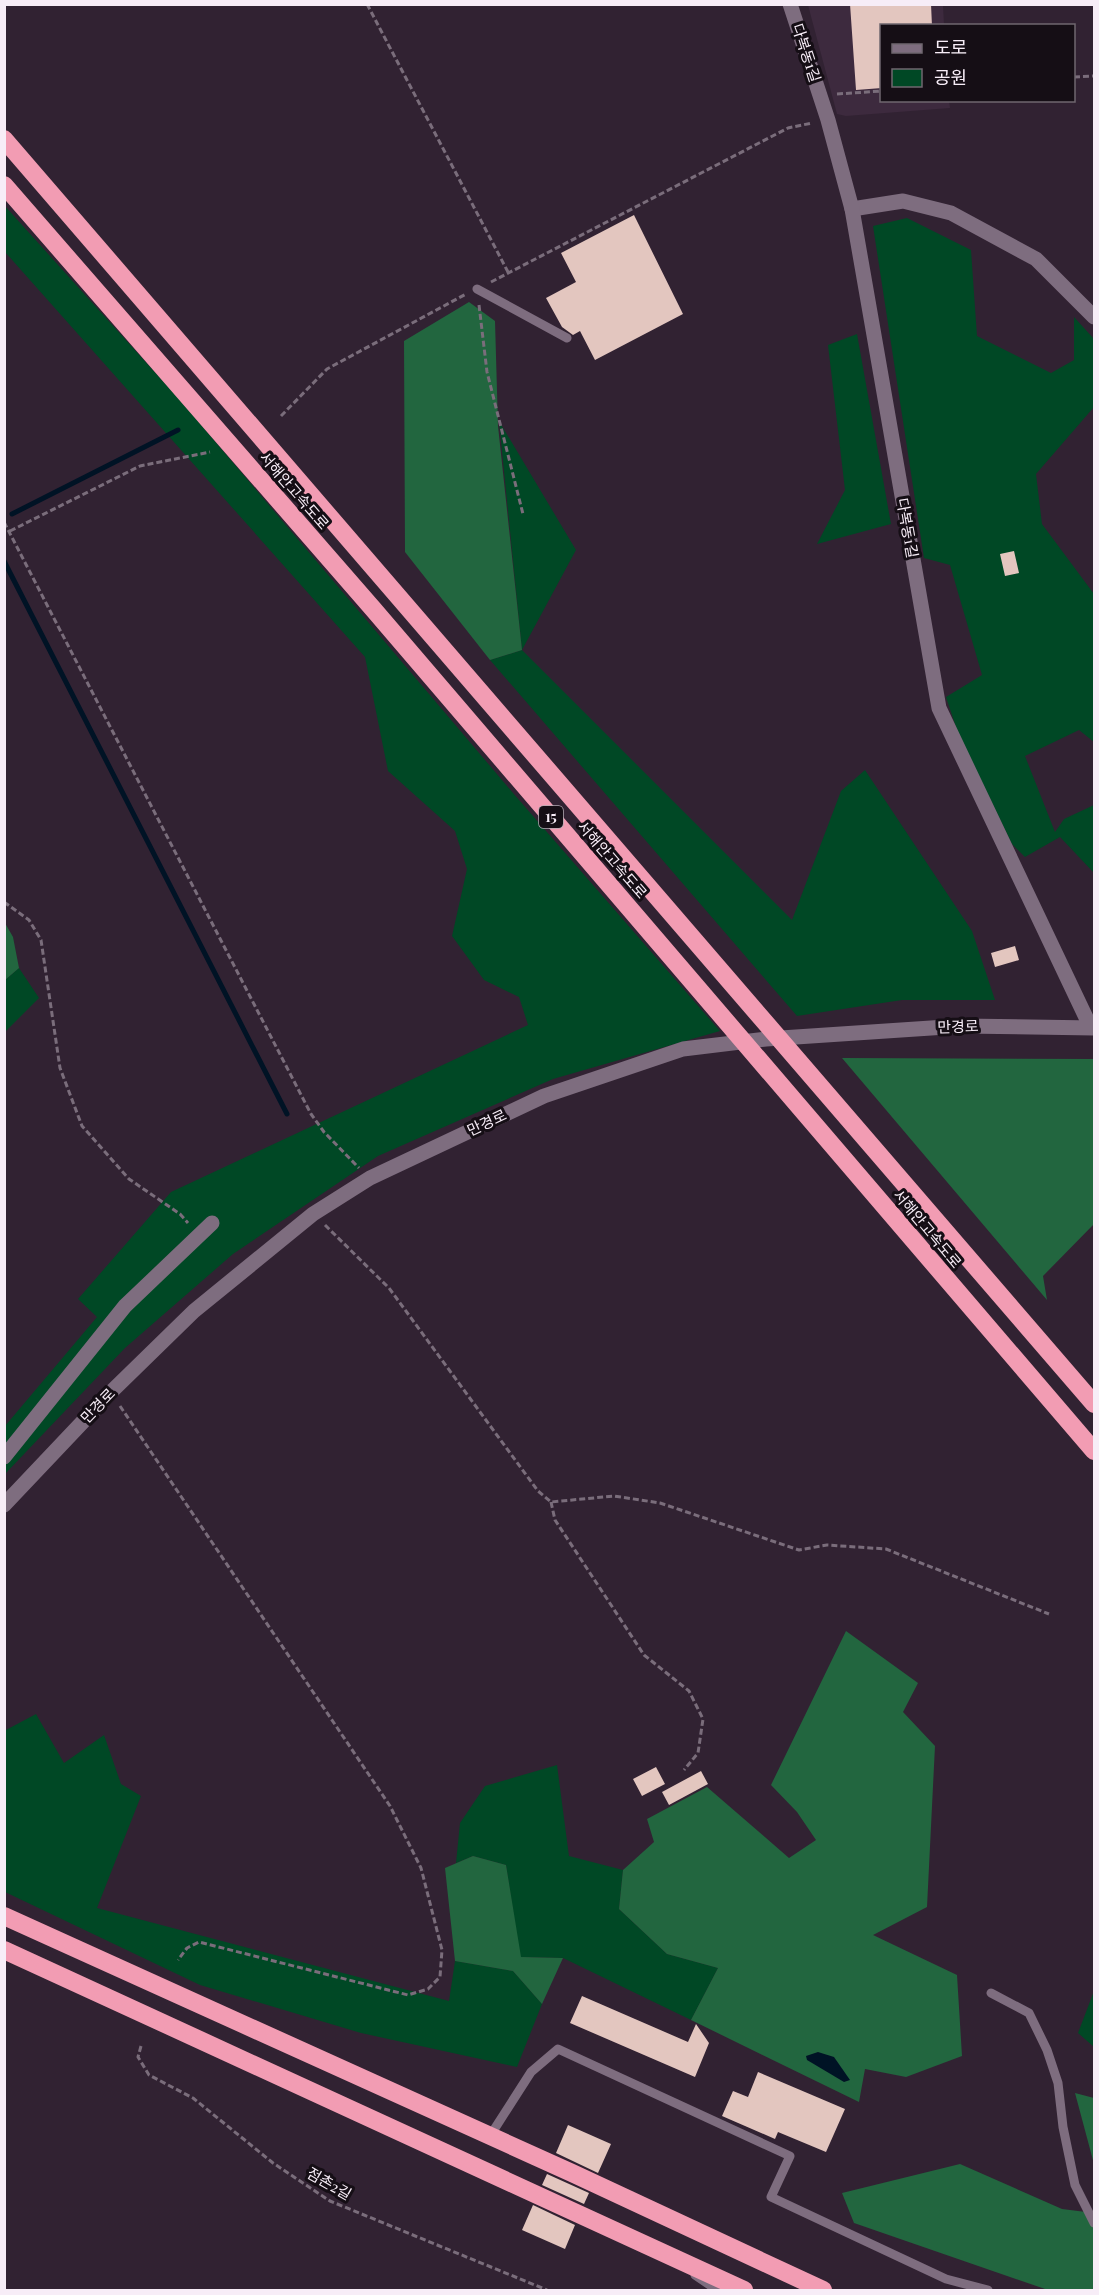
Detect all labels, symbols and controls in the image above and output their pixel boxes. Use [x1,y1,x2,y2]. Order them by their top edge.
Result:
street label: 다복동1길 [788,21,826,85]
legend [880,24,1075,102]
text: 도로 [934,35,967,59]
text: 공원 [934,65,967,89]
street label: 서해안고속도로 [256,447,334,533]
street label: 다복동1길 [893,496,923,559]
road number: 15 [539,806,563,828]
street label: 서해안고속도로 [574,816,652,902]
street label: 만경로 [937,1015,979,1037]
street label: 만경로 [464,1104,510,1140]
street label: 서해안고속도로 [889,1185,966,1272]
street label: 만경로 [76,1383,119,1427]
street label: 점촌2길 [303,2162,356,2204]

